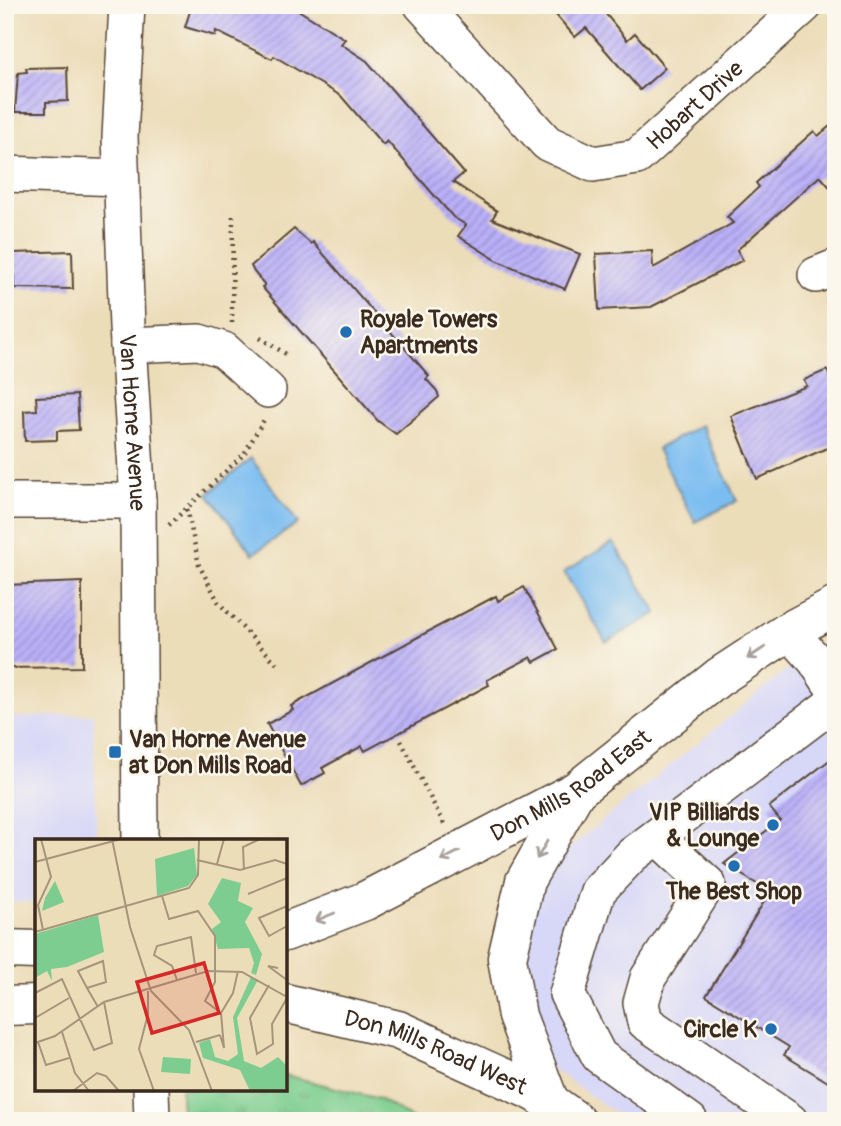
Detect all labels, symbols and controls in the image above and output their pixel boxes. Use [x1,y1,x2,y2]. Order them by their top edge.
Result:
street label: Hobart Drive [640,53,750,156]
place label: Royale Towers Apartments [360,305,498,360]
marker: Royale Towers Apartments [338,324,354,340]
street label: Van Horne Avenue [113,333,153,512]
one-way arrow [746,646,766,660]
street label: Don Mills Road East [485,722,657,848]
place label: Van Horne Avenue at Don Mills Road [129,725,307,780]
marker: Van Horne Avenue at Don Mills Road [107,744,123,760]
place label: VIP Billiards & Lounge [649,798,760,853]
marker: VIP Billiards & Lounge [765,817,781,833]
inset map [35,839,287,1091]
one-way arrow [535,840,549,860]
one-way arrow [441,850,461,864]
marker: The Best Shop [726,858,742,874]
place label: The Best Shop [665,877,802,906]
one-way arrow [315,911,337,924]
street label: Don Mills Road West [342,1003,532,1101]
place label: Circle K [683,1015,757,1044]
marker: Circle K [763,1021,779,1037]

